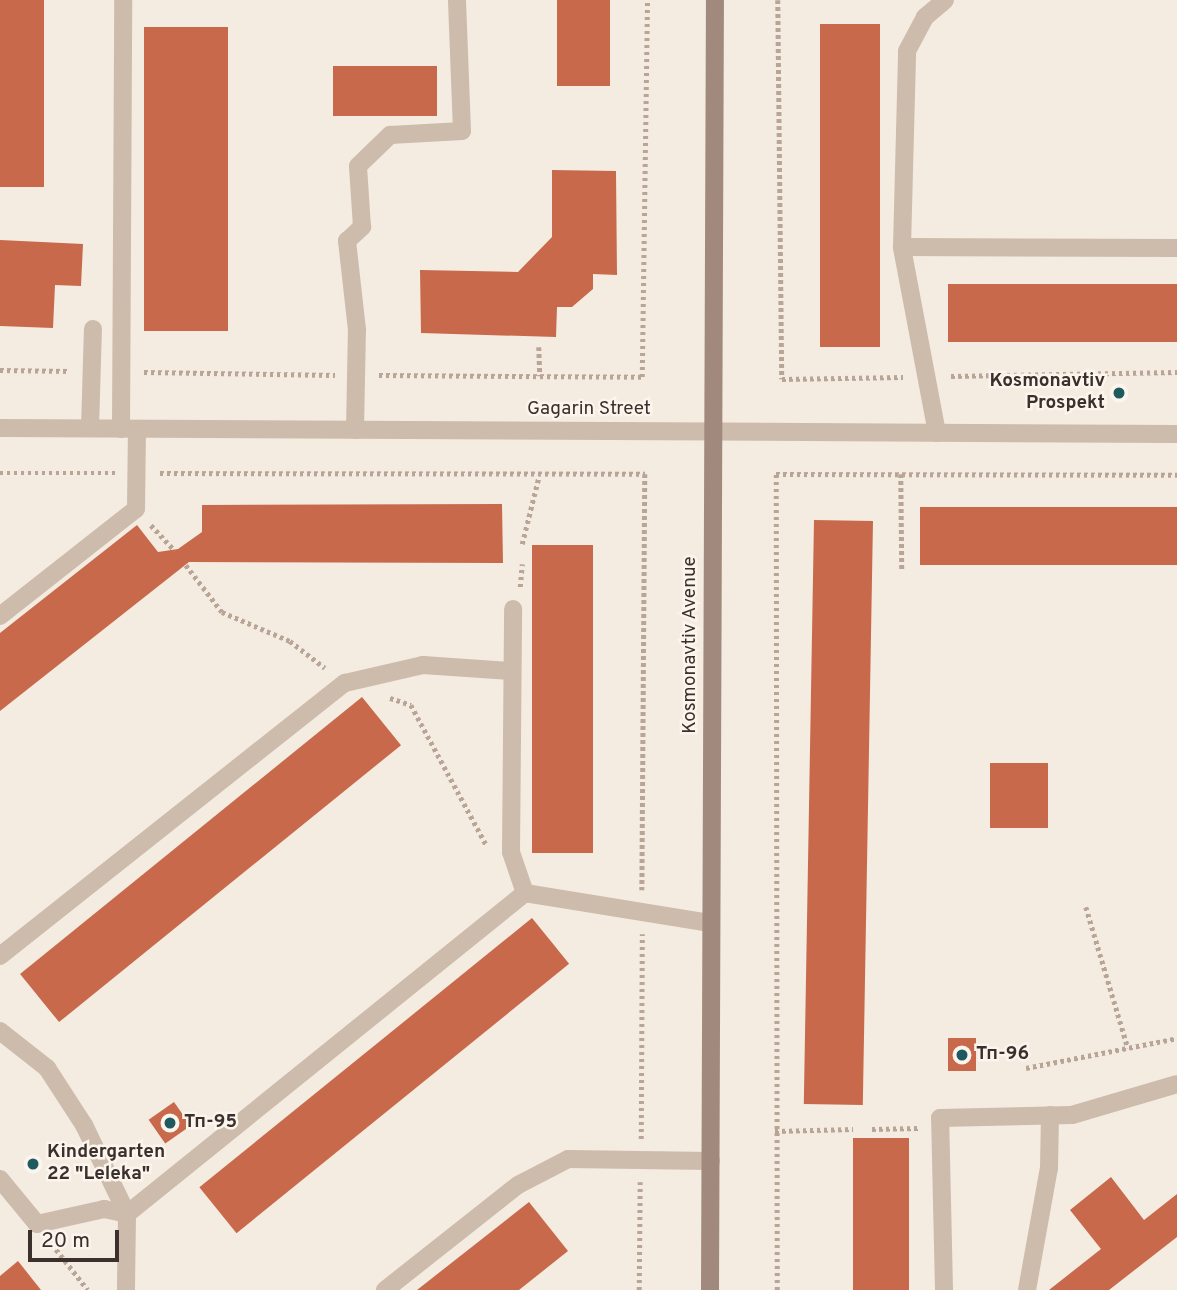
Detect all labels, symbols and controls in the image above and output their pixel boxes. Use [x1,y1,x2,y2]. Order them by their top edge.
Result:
place label: Kosmonavtiv Prospekt [990,371,1105,415]
marker: Kosmonavtiv Prospekt [1111,385,1127,401]
street label: Gagarin Street [527,399,651,421]
street label: Kosmonavtiv Avenue [680,556,702,734]
place label: Тп-96 [976,1044,1029,1066]
marker: Тп-96 [954,1047,970,1063]
place label: Тп-95 [184,1112,237,1134]
marker: Тп-95 [162,1115,178,1131]
place label: Kindergarten 22 "Leleka" [47,1142,165,1186]
marker: Kindergarten 22 "Leleka" [25,1156,41,1172]
scale bar [32,1216,122,1260]
text: 20 m [41,1228,90,1255]

